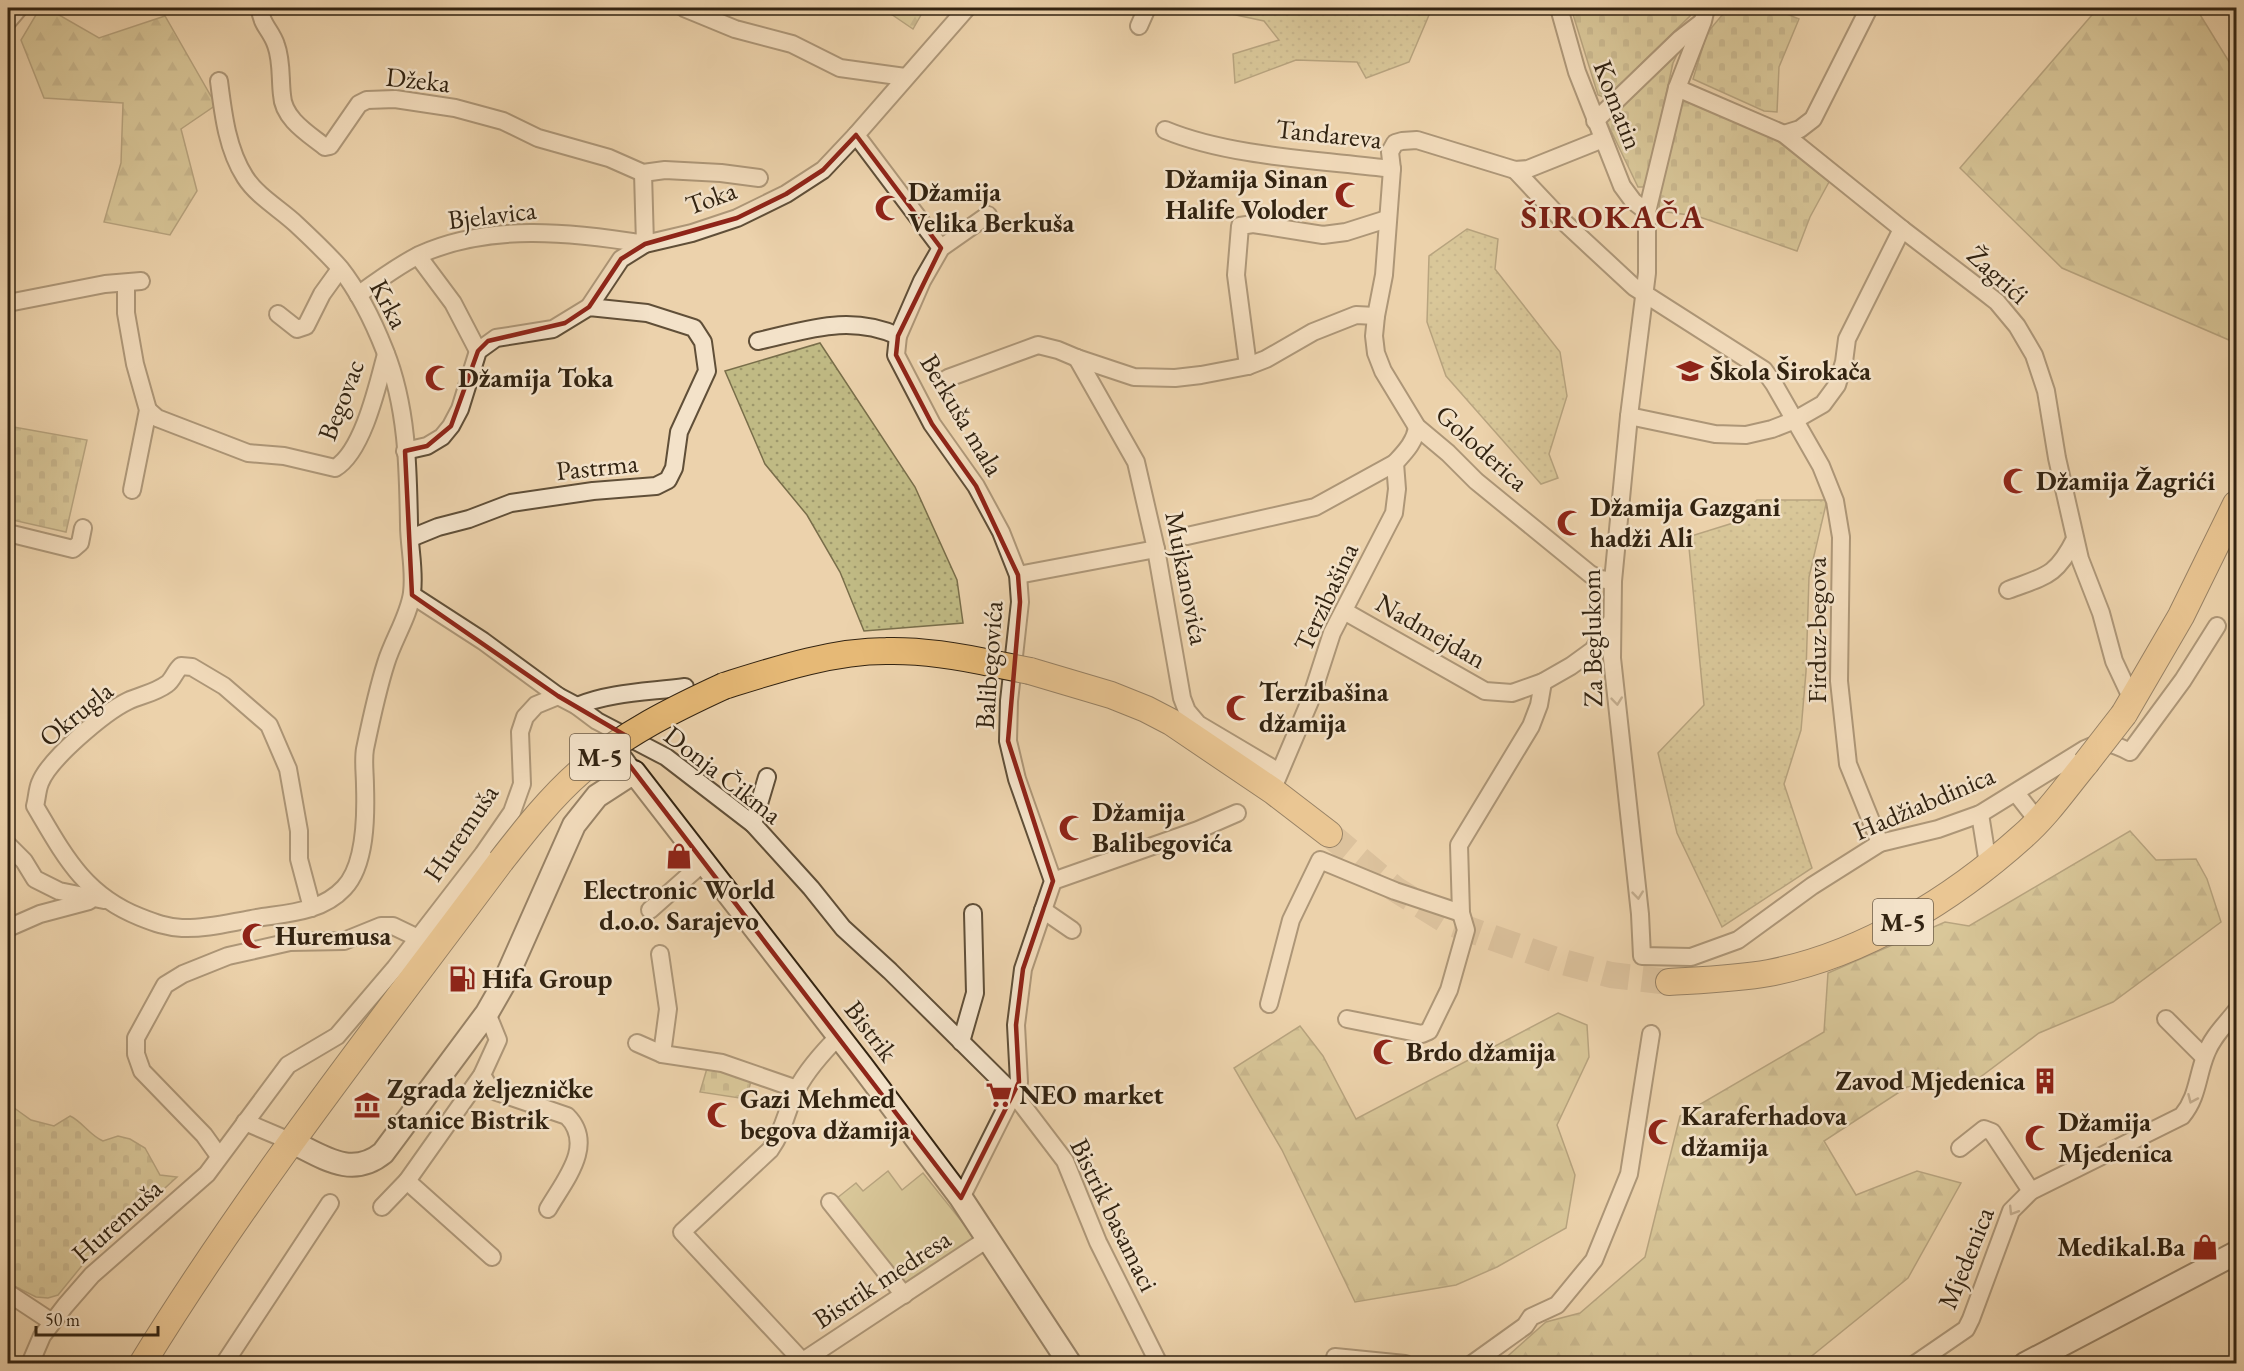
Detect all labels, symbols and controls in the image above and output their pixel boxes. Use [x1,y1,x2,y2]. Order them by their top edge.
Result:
street label: Komatin [1585,55,1651,154]
street label: Džeka [384,59,452,100]
street label: Tandareva [1274,111,1384,156]
place label: Džamija Sinan Halife Voloder [1165,161,1329,227]
street label: Toka [681,172,741,223]
place label: Džamija Velika Berkuša [908,174,1074,240]
mosque icon: Džamija Sinan Halife Voloder [1333,180,1363,210]
street label: Bjelavica [446,192,538,237]
mosque icon: Džamija Velika Berkuša [873,193,903,223]
district label: ŠIROKAČA [1521,195,1705,238]
street label: Žagrići [1960,238,2037,312]
street label: Krka [362,273,417,335]
street label: Berkuša mala [912,347,1013,482]
place label: Škola Širokača [1710,353,1871,388]
street label: Begovac [309,354,372,445]
school or university icon: Škola Širokača [1675,356,1705,386]
place label: Džamija Toka [458,360,614,395]
mosque icon: Džamija Toka [423,363,453,393]
street label: Goloderica [1428,397,1536,499]
street label: Pastrma [554,445,640,488]
place label: Džamija Žagrići [2036,463,2215,498]
mosque icon: Džamija Žagrići [2001,466,2031,496]
place label: Džamija Gazgani hadži Ali [1590,489,1781,555]
street label: Mujkanovića [1157,508,1218,648]
mosque icon: Džamija Gazgani hadži Ali [1555,508,1585,538]
street label: Terzibašina [1285,537,1366,657]
street label: Firduz-begova [1799,557,1834,703]
street label: Za Beglukom [1573,569,1610,707]
street label: Nadmejdan [1370,585,1493,676]
street label: Balibegovića [967,599,1010,730]
street label: Okrugla [31,673,120,754]
place label: Terzibašina džamija [1259,674,1389,740]
mosque icon: Terzibašina džamija [1224,693,1254,723]
one-way arrow [1610,696,1623,705]
street label: Donja Čikma [657,718,790,832]
road number: M-5 [570,734,630,780]
street label: Hadžiabdinica [1848,757,2000,848]
street label: Huremuša [415,777,506,888]
place label: Džamija Balibegovića [1092,794,1232,860]
mosque icon: Džamija Balibegovića [1057,813,1087,843]
shop icon: Electronic World d.o.o. Sarajevo [664,841,694,871]
place label: Electronic World d.o.o. Sarajevo [583,872,775,938]
one-way arrow [1631,890,1644,899]
road number: M-5 [1873,899,1933,945]
place label: Huremusa [275,918,392,953]
mosque icon: Huremusa [240,921,270,951]
place label: Hifa Group [482,961,612,996]
fuel station icon: Hifa Group [447,964,477,994]
street label: Bistrik [837,993,906,1069]
place label: Brdo džamija [1406,1034,1556,1069]
mosque icon: Brdo džamija [1371,1037,1401,1067]
place label: Zavod Mjedenica [1836,1063,2025,1098]
building icon: Zavod Mjedenica [2030,1066,2060,1096]
place label: Zgrada željezničke stanice Bistrik [387,1071,593,1137]
place label: NEO market [1019,1077,1164,1112]
supermarket icon: NEO market [984,1080,1014,1110]
place label: Gazi Mehmed begova džamija [740,1081,910,1147]
museum icon: Zgrada željezničke stanice Bistrik [352,1090,382,1120]
one-way arrow [2188,1092,2200,1103]
place label: Karaferhadova džamija [1681,1098,1847,1164]
mosque icon: Gazi Mehmed begova džamija [705,1100,735,1130]
place label: Džamija Mjedenica [2058,1104,2173,1170]
mosque icon: Karaferhadova džamija [1646,1117,1676,1147]
mosque icon: Džamija Mjedenica [2023,1123,2053,1153]
street label: Bistrik basamaci [1062,1132,1167,1298]
street label: Huremuša [64,1171,170,1271]
street label: Mjedenica [1929,1201,2002,1314]
one-way arrow [2009,1205,2021,1215]
street label: Bistrik medresa [806,1221,957,1336]
place label: Medikal.Ba [2057,1229,2185,1264]
shop icon: Medikal.Ba [2190,1232,2220,1262]
scale bar [36,1299,158,1337]
text: 50 m [45,1308,80,1331]

